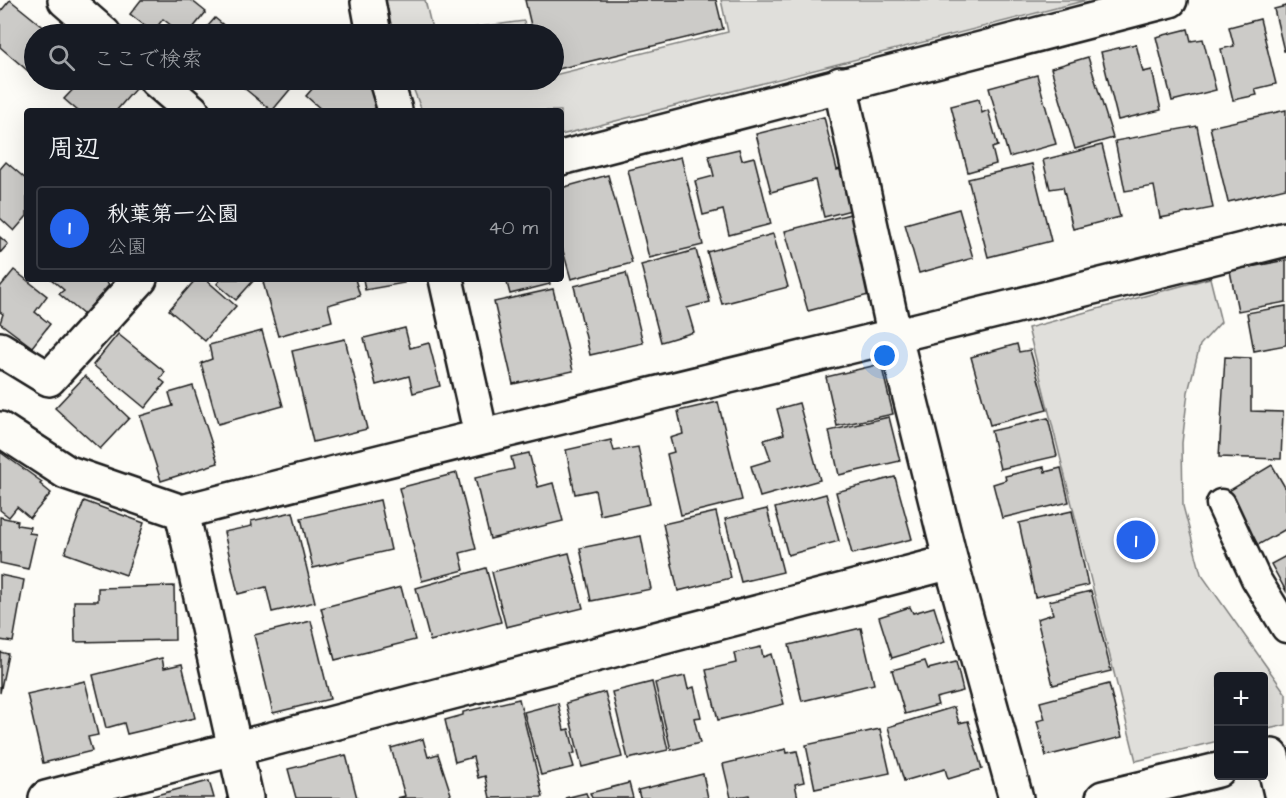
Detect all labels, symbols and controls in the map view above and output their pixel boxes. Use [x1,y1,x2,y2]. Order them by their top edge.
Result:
search box [24,24,564,90]
icon: search [45,41,78,74]
text: ここで検索 [93,44,203,75]
text: 周辺 [48,131,100,167]
text: 秋葉第一公園 [107,199,239,230]
text: 1 [68,214,71,242]
text: 40 m [488,214,538,242]
text: 公園 [107,233,147,261]
your location [870,341,899,370]
pin: 1 [1116,518,1156,562]
map controls [1214,672,1268,780]
button: + [1214,672,1268,726]
button: − [1214,726,1268,780]

